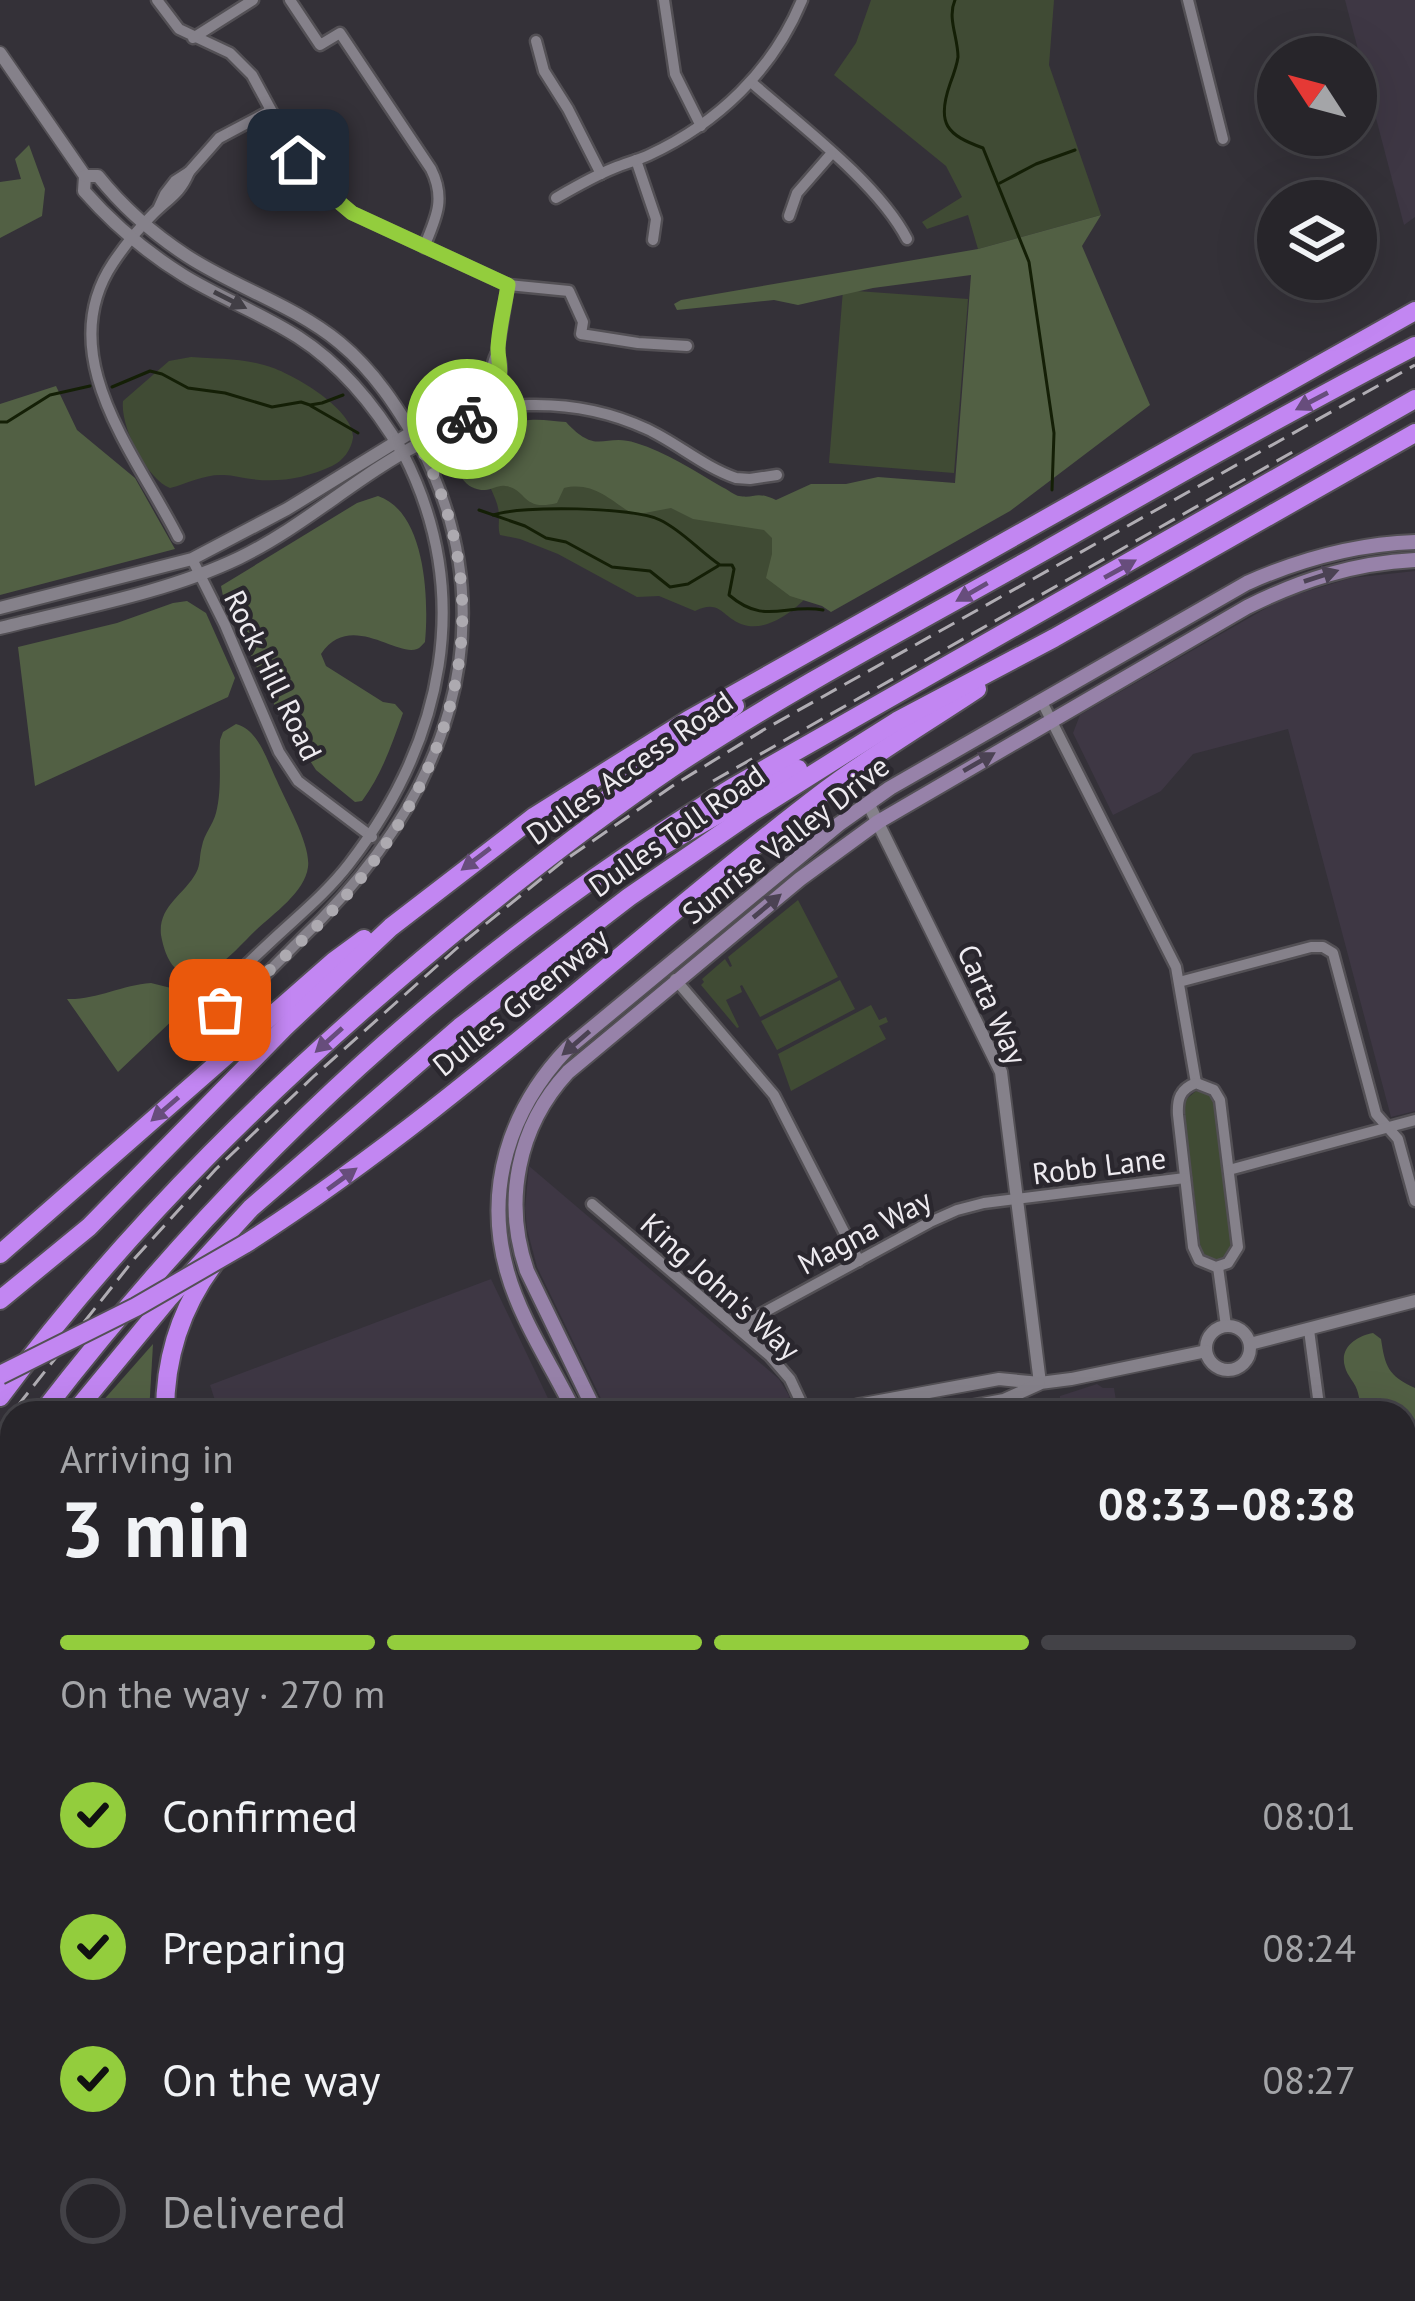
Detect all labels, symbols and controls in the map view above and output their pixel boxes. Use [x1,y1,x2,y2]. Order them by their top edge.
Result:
north arrow [1257,36,1377,156]
map controls [1257,36,1377,300]
pin [247,109,349,211]
icon: home [265,127,331,193]
button: layers [1257,180,1377,300]
one-way arrow [212,289,247,309]
courier [407,359,527,479]
icon: bike [434,386,500,452]
one-way arrow [1295,390,1329,411]
one-way arrow [1103,559,1137,580]
one-way arrow [1303,565,1340,584]
one-way arrow [955,580,988,601]
street label: Rock Hill Road [216,583,332,767]
street label: Dulles Access Road [518,681,740,853]
street label: Sunrise Valley Drive [674,746,896,932]
one-way arrow [962,753,996,774]
street label: Dulles Toll Road [580,755,772,905]
one-way arrow [461,846,492,871]
one-way arrow [752,894,782,920]
street label: Dulles Greenway [424,918,616,1084]
street label: Carta Way [949,938,1037,1070]
pin [169,959,271,1061]
icon: bag [187,977,253,1043]
one-way arrow [314,1025,343,1053]
one-way arrow [561,1029,591,1056]
one-way arrow [150,1096,180,1122]
street label: Robb Lane [1030,1137,1168,1193]
one-way arrow [326,1168,358,1191]
street label: Magna Way [790,1180,938,1282]
street label: King John's Way [633,1204,809,1368]
text: Arriving in [60,1433,234,1484]
text: 08:33–08:38 [1098,1474,1356,1532]
text: 3 min [60,1478,250,1579]
text: On the way · 270 m [60,1668,385,1719]
icon: check [60,1782,126,1848]
text: Confirmed [162,1786,358,1844]
text: 08:01 [1262,1790,1356,1841]
icon: check [60,1914,126,1980]
text: Preparing [162,1918,347,1976]
text: 08:24 [1262,1922,1356,1973]
icon: check [60,2046,126,2112]
text: On the way [162,2050,381,2108]
text: 08:27 [1262,2054,1356,2105]
text: Delivered [162,2182,346,2240]

